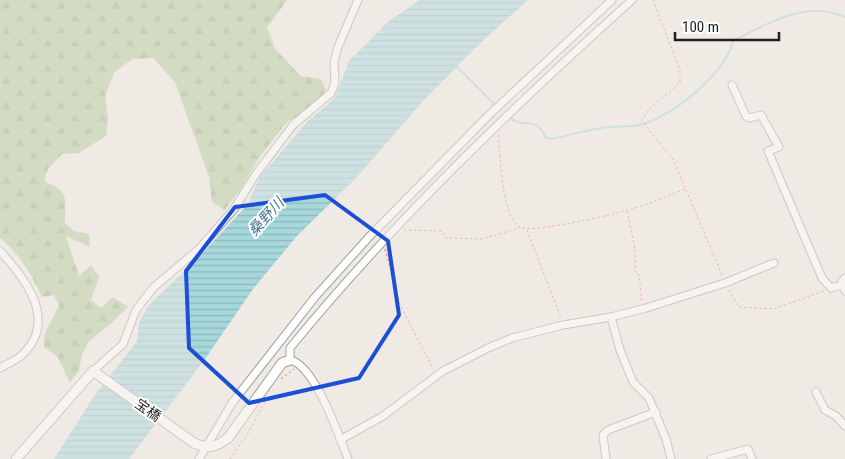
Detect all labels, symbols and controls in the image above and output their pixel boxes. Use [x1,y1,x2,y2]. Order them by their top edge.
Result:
scale bar [675,10,779,42]
text: 100 m [682,18,719,36]
water label: 桑野川 [244,193,289,240]
street label: 宝橋 [132,395,164,425]

